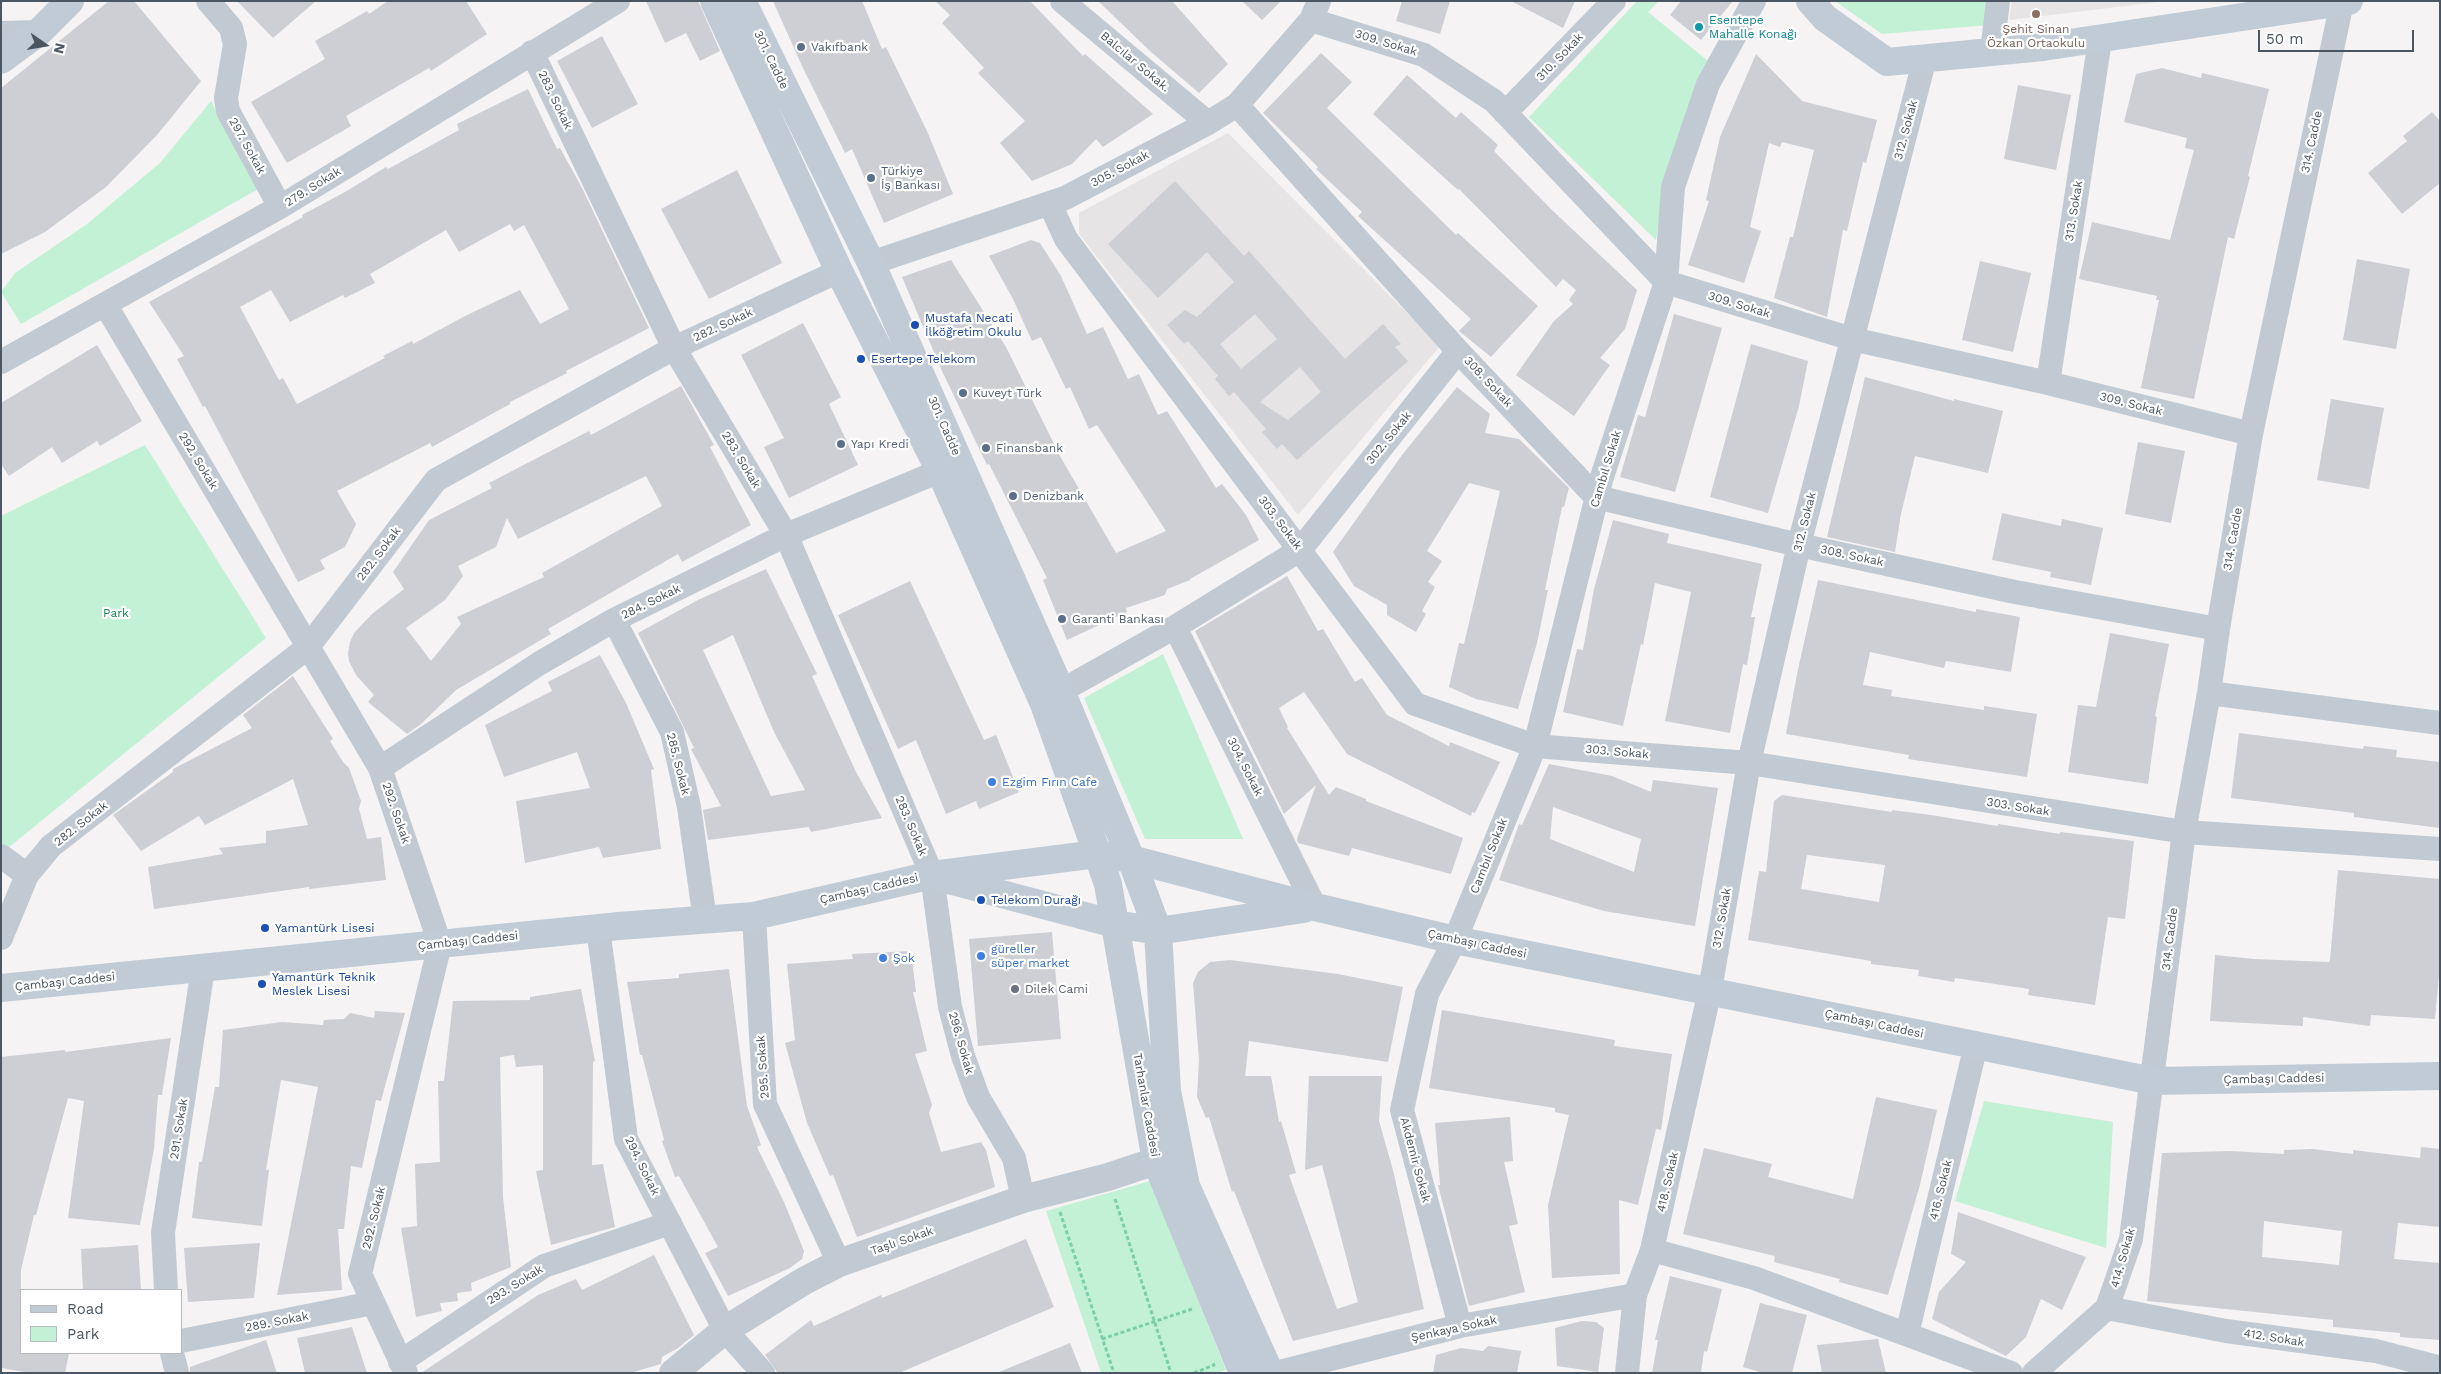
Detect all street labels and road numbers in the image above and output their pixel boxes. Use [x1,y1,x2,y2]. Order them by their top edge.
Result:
street label: 309. Sokak [1353,27,1419,59]
street label: 301. Cadde [751,28,791,92]
street label: Balcılar Sokak. [1097,29,1173,95]
street label: 310. Sokak [1534,30,1586,84]
street label: 283. Sokak [535,68,575,132]
street label: 312. Sokak [1891,99,1921,161]
street label: 314. Cadde [2298,110,2326,174]
street label: 297. Sokak [226,115,268,177]
street label: 305. Sokak [1088,148,1152,190]
street label: 279. Sokak [282,164,344,210]
street label: 313. Sokak [2062,180,2086,242]
street label: 309. Sokak [1706,289,1772,321]
street label: 282. Sokak [691,305,755,345]
street label: 308. Sokak [1461,354,1515,410]
street label: 309. Sokak [2098,389,2164,419]
street label: 301. Cadde [925,394,963,458]
street label: 302. Sokak [1363,409,1415,467]
street label: 283. Sokak [718,429,764,491]
street label: Cambıl Sokak [1587,429,1625,509]
street label: 292. Sokak [175,430,221,492]
street label: 312. Sokak [1791,491,1819,553]
street label: 303. Sokak [1255,493,1305,553]
street label: 314. Cadde [2220,507,2246,571]
street label: 282. Sokak [354,524,404,584]
street label: 308. Sokak [1819,542,1885,570]
street label: 284. Sokak [619,581,683,623]
street label: 285. Sokak [663,731,693,797]
street label: 304. Sokak [1224,735,1266,799]
street label: 303. Sokak [1585,742,1649,762]
street label: 292. Sokak [379,780,413,846]
street label: 283. Sokak [892,794,930,858]
street label: 303. Sokak [1985,795,2051,819]
street label: 282. Sokak [51,799,111,849]
street label: Cambıl Sokak [1467,816,1511,896]
street label: Çambaşı Caddesi [818,871,920,907]
street label: 312. Sokak [1710,887,1734,949]
street label: 314. Cadde [2159,907,2181,971]
street label: Çambaşı Caddesi [1426,926,1528,962]
street label: Çambaşı Caddesi [417,929,519,953]
street label: Çambaşı Caddesi [14,970,116,994]
street label: Çambaşı Caddesi [1823,1006,1925,1042]
street label: 296. Sokak [945,1010,977,1076]
street label: 295. Sokak [754,1035,772,1099]
street label: Tarhanlar Caddesi [1130,1052,1162,1158]
street label: Çambaşı Caddesi [2223,1071,2325,1087]
street label: 291. Sokak [167,1097,191,1161]
street label: Akdemir Sokak [1397,1116,1433,1204]
street label: 294. Sokak [621,1134,663,1198]
street label: 418. Sokak [1654,1150,1682,1214]
street label: 416. Sokak [1927,1158,1955,1222]
street label: 292. Sokak [359,1185,389,1251]
street label: Taşlı Sokak [869,1224,935,1258]
street label: 414. Sokak [2108,1226,2138,1290]
street label: 293. Sokak [484,1262,546,1308]
street label: 289. Sokak [244,1309,310,1335]
street label: Şenkaya Sokak [1410,1313,1498,1345]
street label: 412. Sokak [2243,1326,2305,1350]

